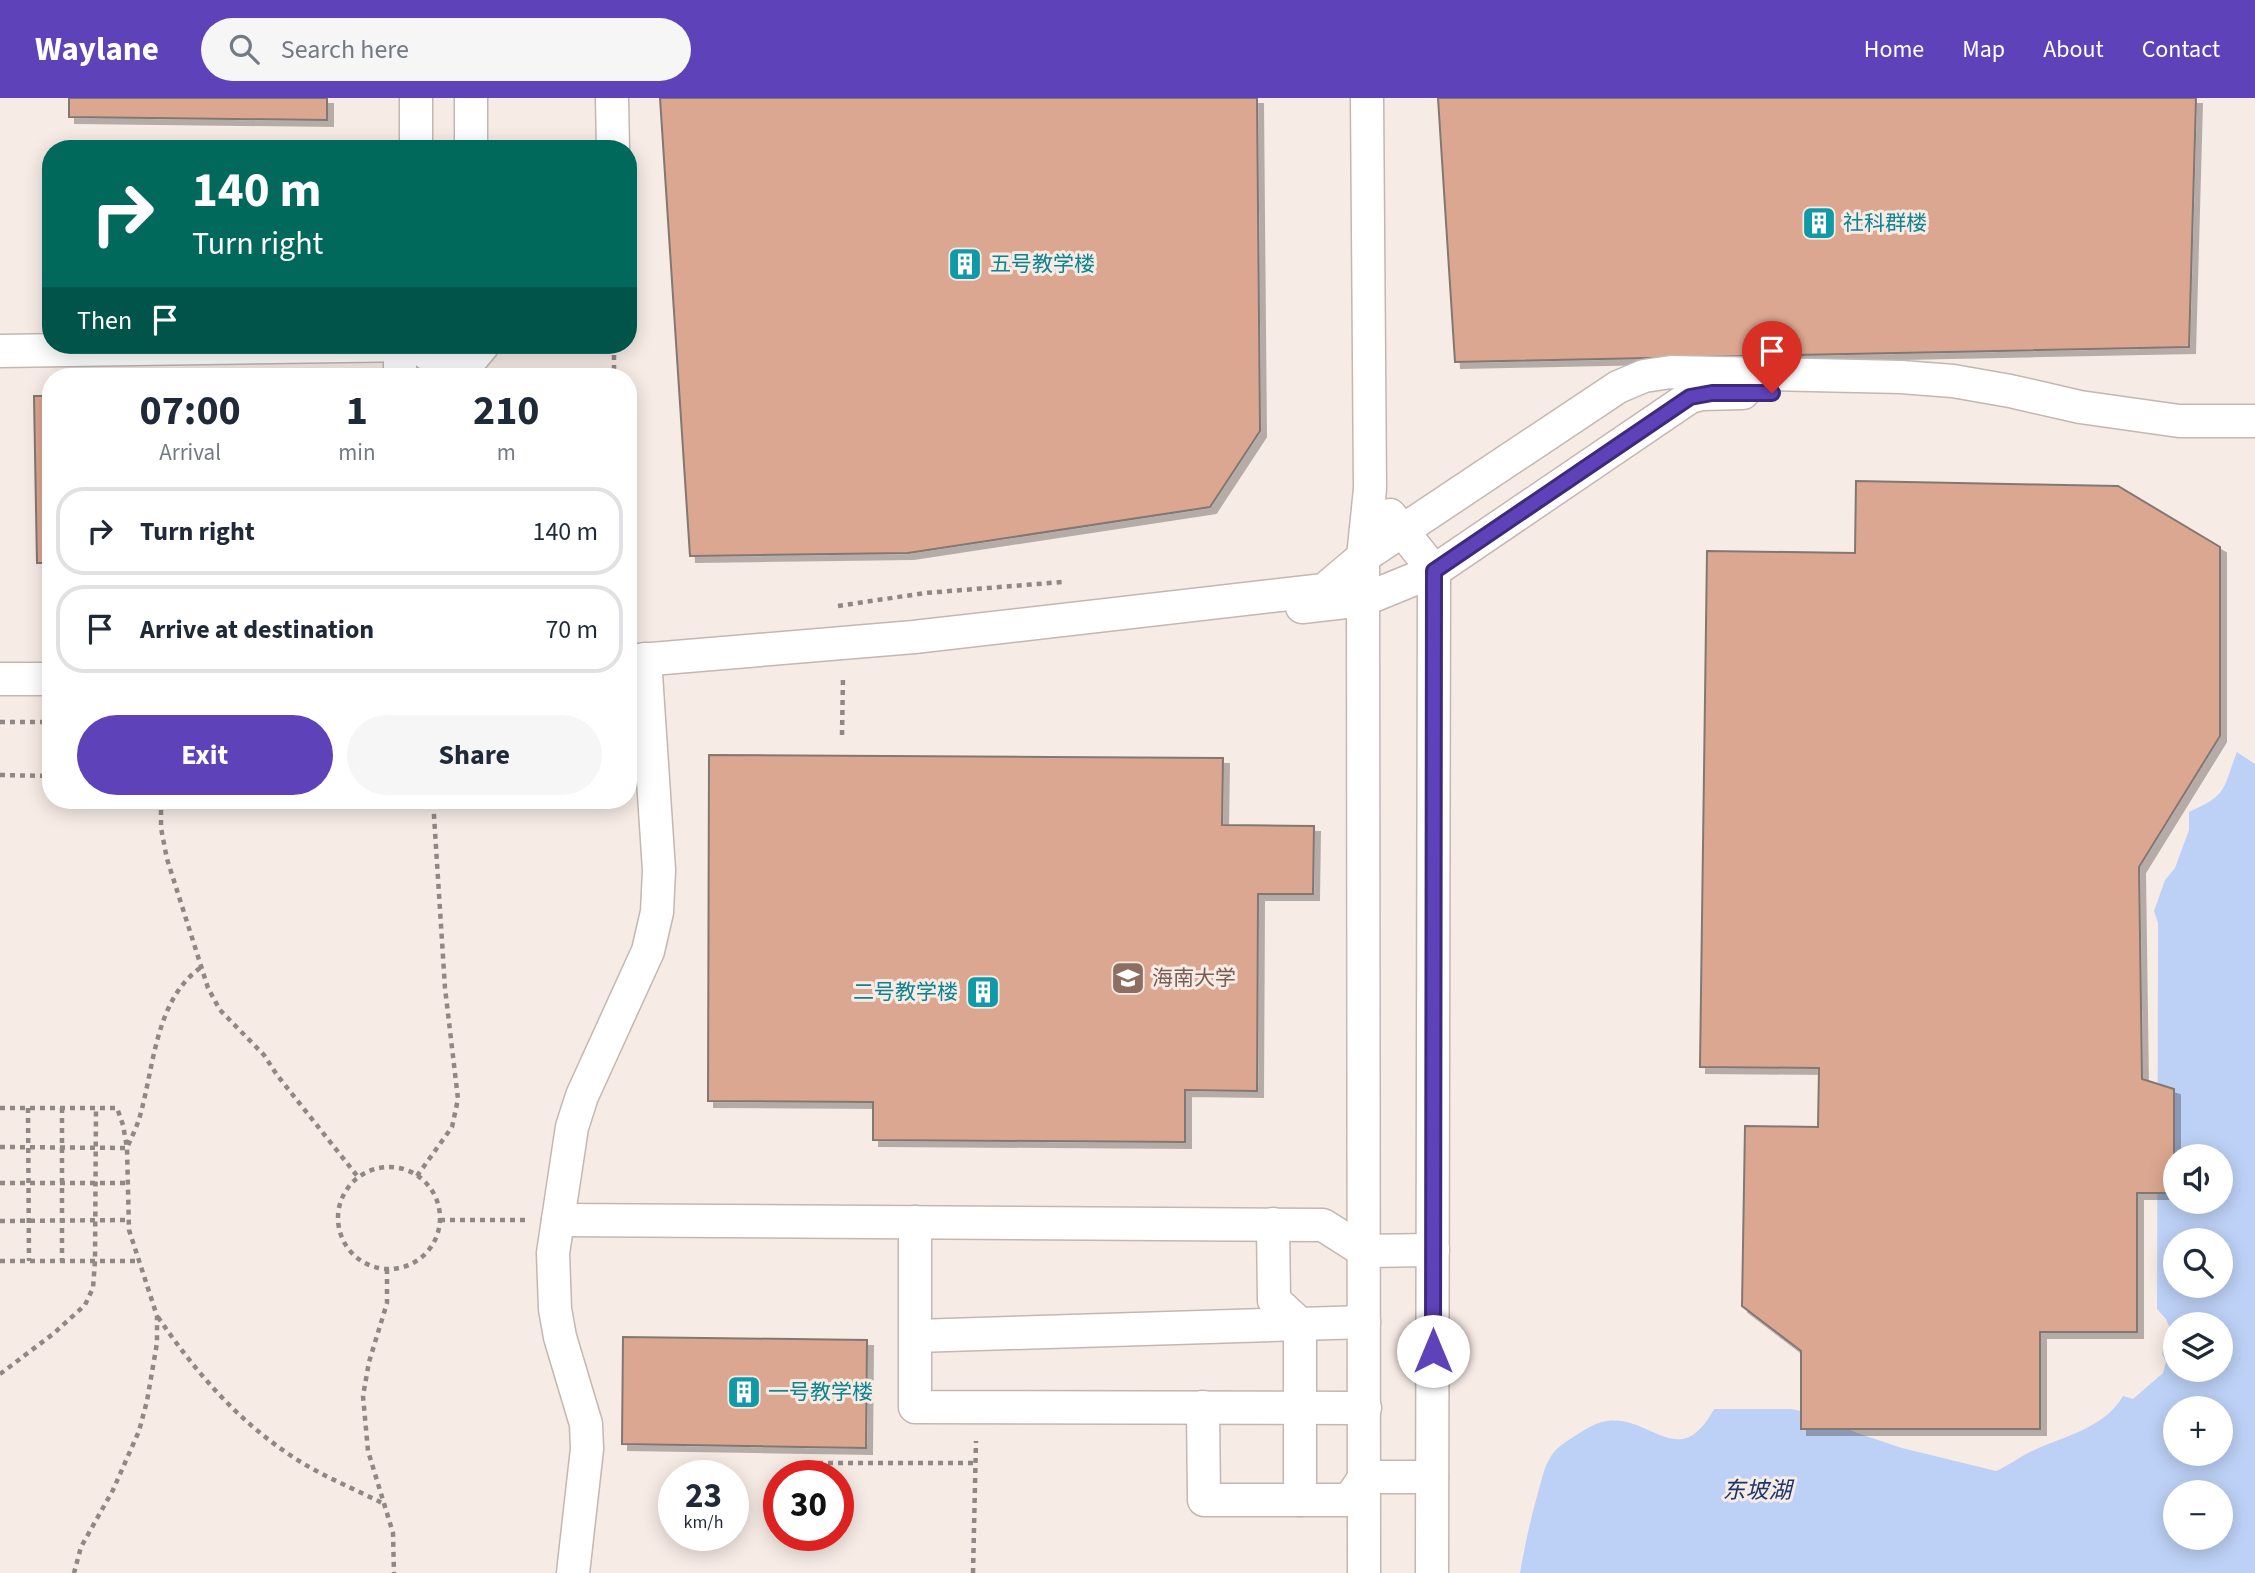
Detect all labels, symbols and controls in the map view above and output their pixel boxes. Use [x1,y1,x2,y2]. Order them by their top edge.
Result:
search box [201,18,691,81]
text: Waylane [35,26,159,73]
icon: search [225,30,263,68]
text: Search here [281,31,409,68]
text: Home [1864,32,1924,67]
text: Map [1962,32,2005,67]
text: About [2043,32,2104,67]
text: Contact [2142,32,2220,67]
text: 140 m [192,156,321,226]
icon: right [77,168,168,259]
building icon: 社科群楼 [1800,204,1838,242]
place label: 社科群楼 [1843,208,1927,238]
text: Turn right [192,221,323,267]
building icon: 五号教学楼 [946,245,984,283]
place label: 五号教学楼 [990,249,1095,279]
icon: arrive [146,301,184,339]
text: Then [77,302,132,339]
pin [1742,321,1802,393]
icon: arrive [1753,332,1791,370]
text: 07:00 [139,381,241,441]
text: 1 [346,381,368,441]
text: 210 [473,381,540,441]
text: Arrival [159,436,221,469]
text: min [338,436,376,469]
text: m [497,436,516,469]
icon: right [81,512,119,550]
text: Turn right [140,513,255,550]
text: 140 m [532,513,598,550]
icon: arrive [81,610,119,648]
text: Arrive at destination [140,611,374,648]
text: 70 m [545,611,598,648]
button: Exit [77,715,333,795]
button: Share [347,715,602,795]
school or university icon: 海南大学 [1109,959,1147,997]
place label: 海南大学 [1152,963,1236,993]
building icon: 二号教学楼 [964,973,1002,1011]
place label: 二号教学楼 [853,977,958,1007]
map controls [2163,1144,2233,1550]
button: sound [2163,1144,2233,1214]
button: search [2163,1228,2233,1298]
button: layers [2163,1312,2233,1382]
position arrow [1396,1314,1470,1388]
building icon: 一号教学楼 [725,1373,763,1411]
place label: 一号教学楼 [768,1377,873,1407]
button: + [2163,1396,2233,1466]
speed limit sign: 30 [763,1460,854,1551]
text: 23 [685,1471,722,1521]
water label: 东坡湖 [1723,1474,1795,1507]
button: − [2163,1480,2233,1550]
text: km/h [684,1510,723,1535]

